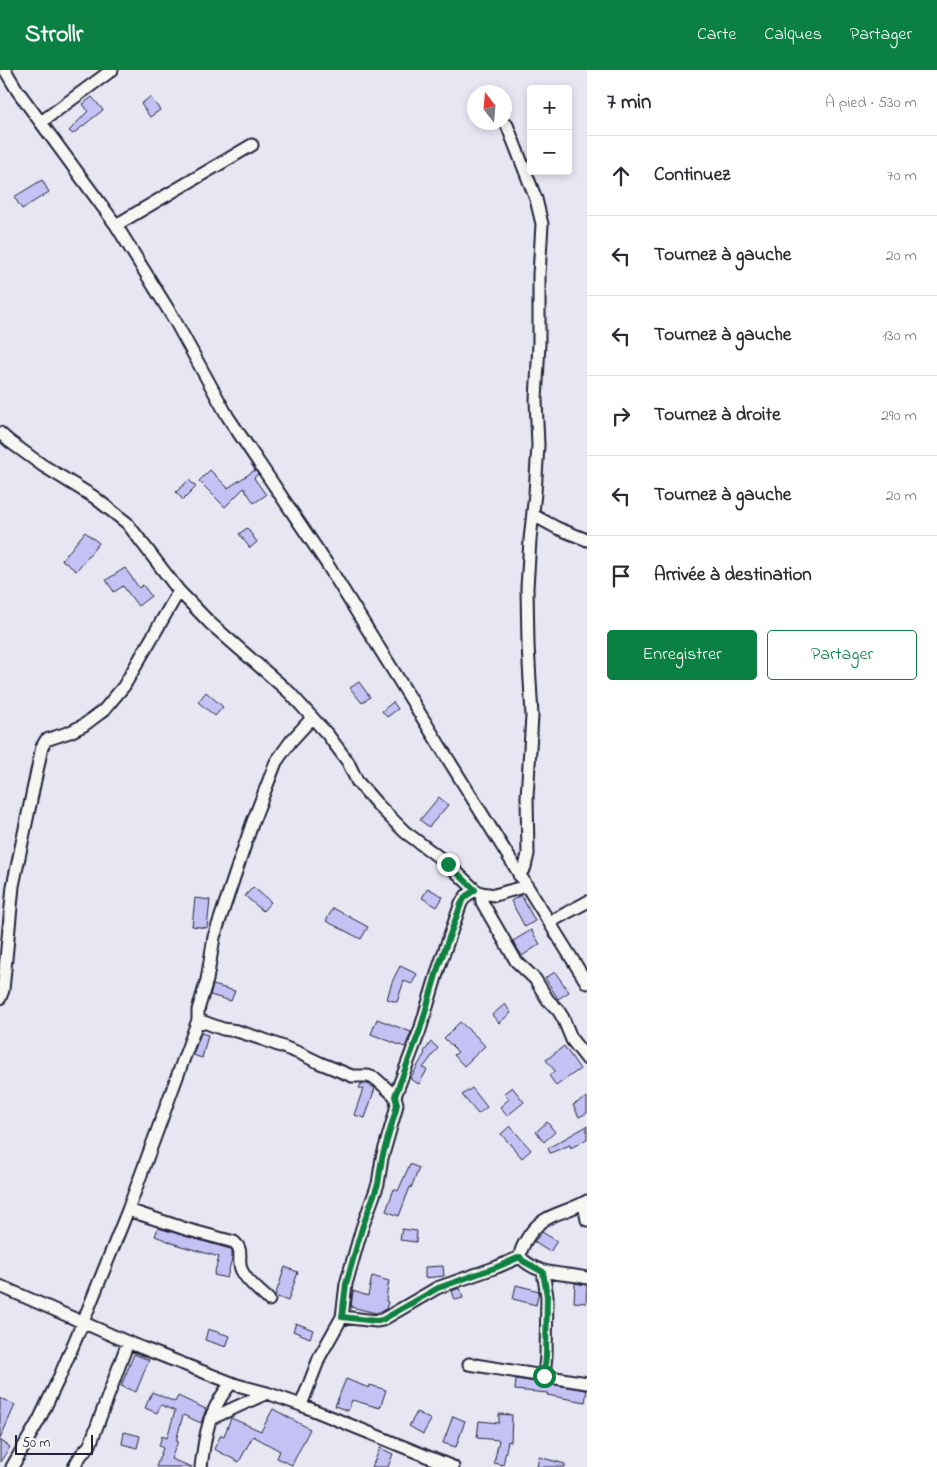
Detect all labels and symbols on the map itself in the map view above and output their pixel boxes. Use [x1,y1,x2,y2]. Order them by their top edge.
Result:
north arrow [467,85,512,130]
route end [437,853,460,876]
route start [533,1365,556,1388]
scale bar [15,1432,92,1455]

